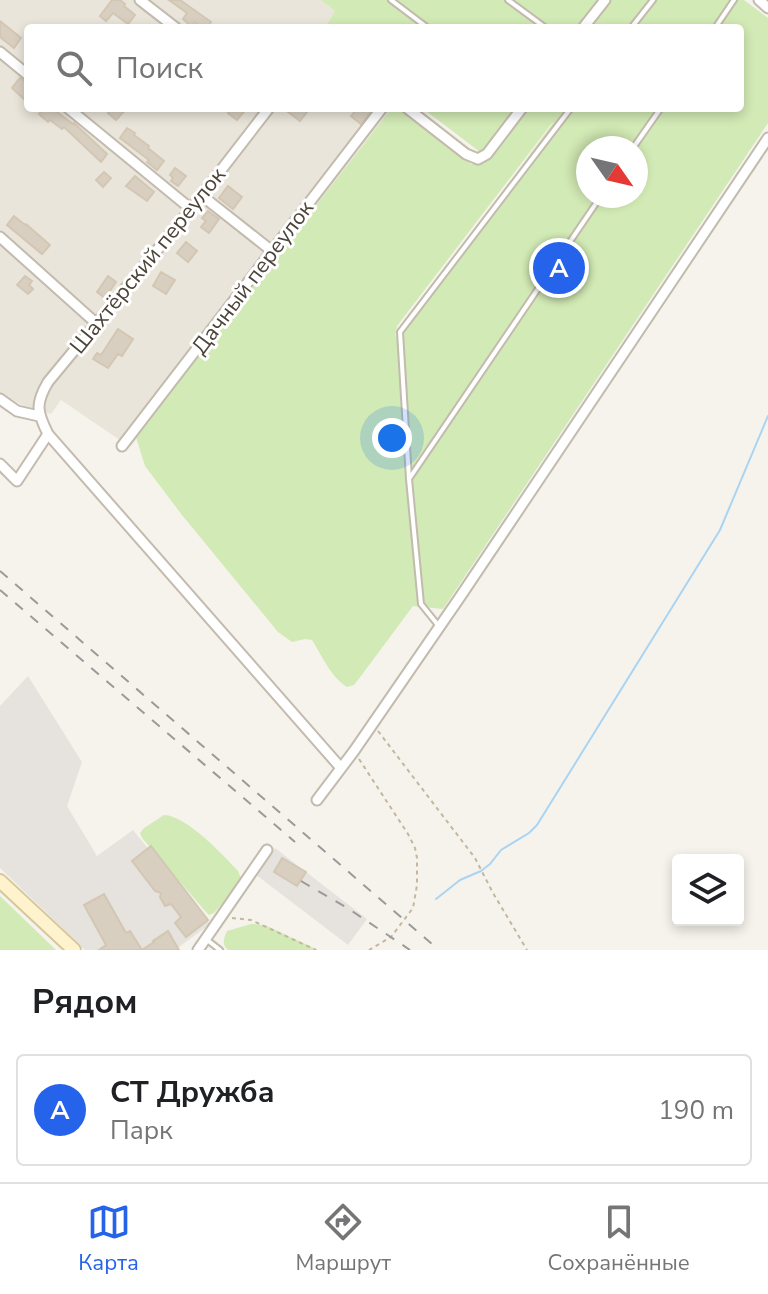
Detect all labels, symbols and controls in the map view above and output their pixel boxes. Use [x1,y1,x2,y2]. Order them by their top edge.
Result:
search box [24,24,744,112]
icon: search [52,46,96,90]
text: Поиск [116,48,203,89]
north arrow [576,136,648,208]
street label: Шахтёрский переулок [63,161,233,360]
street label: Дачный переулок [185,194,321,361]
pin: A [533,238,585,298]
your location [372,418,412,458]
map controls [672,854,744,926]
button: layers [672,854,744,926]
text: Рядом [32,979,138,1025]
text: СТ Дружба [110,1072,274,1113]
text: A [50,1093,70,1128]
text: 190 m [658,1093,734,1128]
text: Парк [110,1113,173,1148]
tab: Карта [78,1200,139,1278]
tab: Маршрут [295,1200,391,1278]
tab: Сохранённые [548,1200,690,1278]

